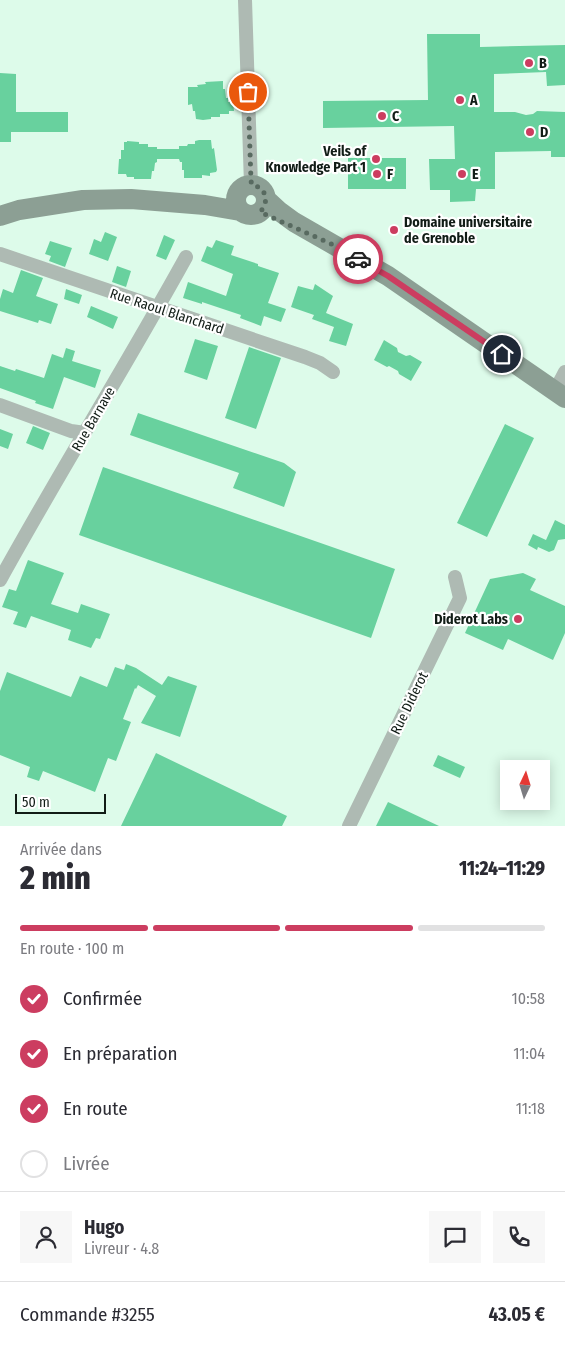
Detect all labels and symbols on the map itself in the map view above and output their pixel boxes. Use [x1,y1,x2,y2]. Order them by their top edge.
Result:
place label: B [539,55,547,72]
marker: B [523,57,535,69]
pin [227,71,269,113]
place label: A [469,92,478,109]
marker: A [454,94,466,106]
place label: C [392,108,400,125]
marker: C [376,110,388,122]
place label: D [540,124,548,141]
marker: D [524,126,536,138]
place label: Veils of Knowledge Part 1 [265,143,367,176]
marker: Veils of Knowledge Part 1 [370,153,382,165]
place label: F [387,166,394,183]
place label: E [472,166,479,183]
marker: F [371,168,383,180]
marker: E [456,168,468,180]
place label: Domaine universitaire de Grenoble [404,214,532,247]
marker: Domaine universitaire de Grenoble [388,224,400,236]
courier [333,234,383,284]
street label: Rue Raoul Blanchard [108,285,226,338]
pin [481,333,523,375]
street label: Rue Barnave [68,384,119,455]
place label: Diderot Labs [434,611,508,628]
marker: Diderot Labs [512,613,524,625]
street label: Rue Diderot [387,669,432,737]
north arrow [500,760,550,810]
scale bar [15,791,106,814]

